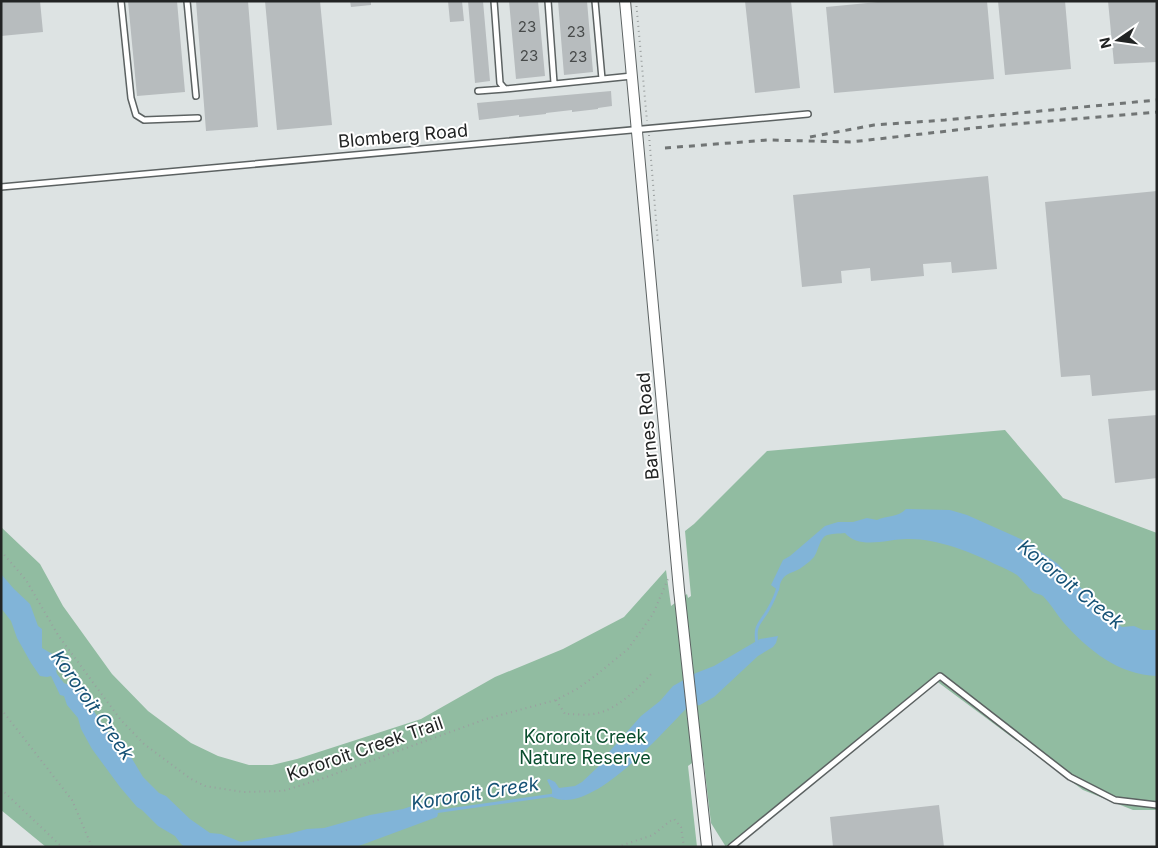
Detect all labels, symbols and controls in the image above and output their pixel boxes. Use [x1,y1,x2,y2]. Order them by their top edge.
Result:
north arrow [1093,15,1143,65]
house number: 23 [518,17,536,36]
house number: 23 [567,22,585,41]
text: N [1095,36,1114,50]
house number: 23 [520,46,538,65]
house number: 23 [569,47,587,66]
street label: Blomberg Road [337,119,469,152]
street label: Barnes Road [632,371,663,481]
water label: Kororoit Creek [1013,535,1129,634]
water label: Kororoit Creek [46,646,139,765]
street label: Kororoit Creek Trail [284,712,446,785]
park label: Kororoit Creek Nature Reserve [519,726,651,768]
water label: Kororoit Creek [410,772,541,815]

